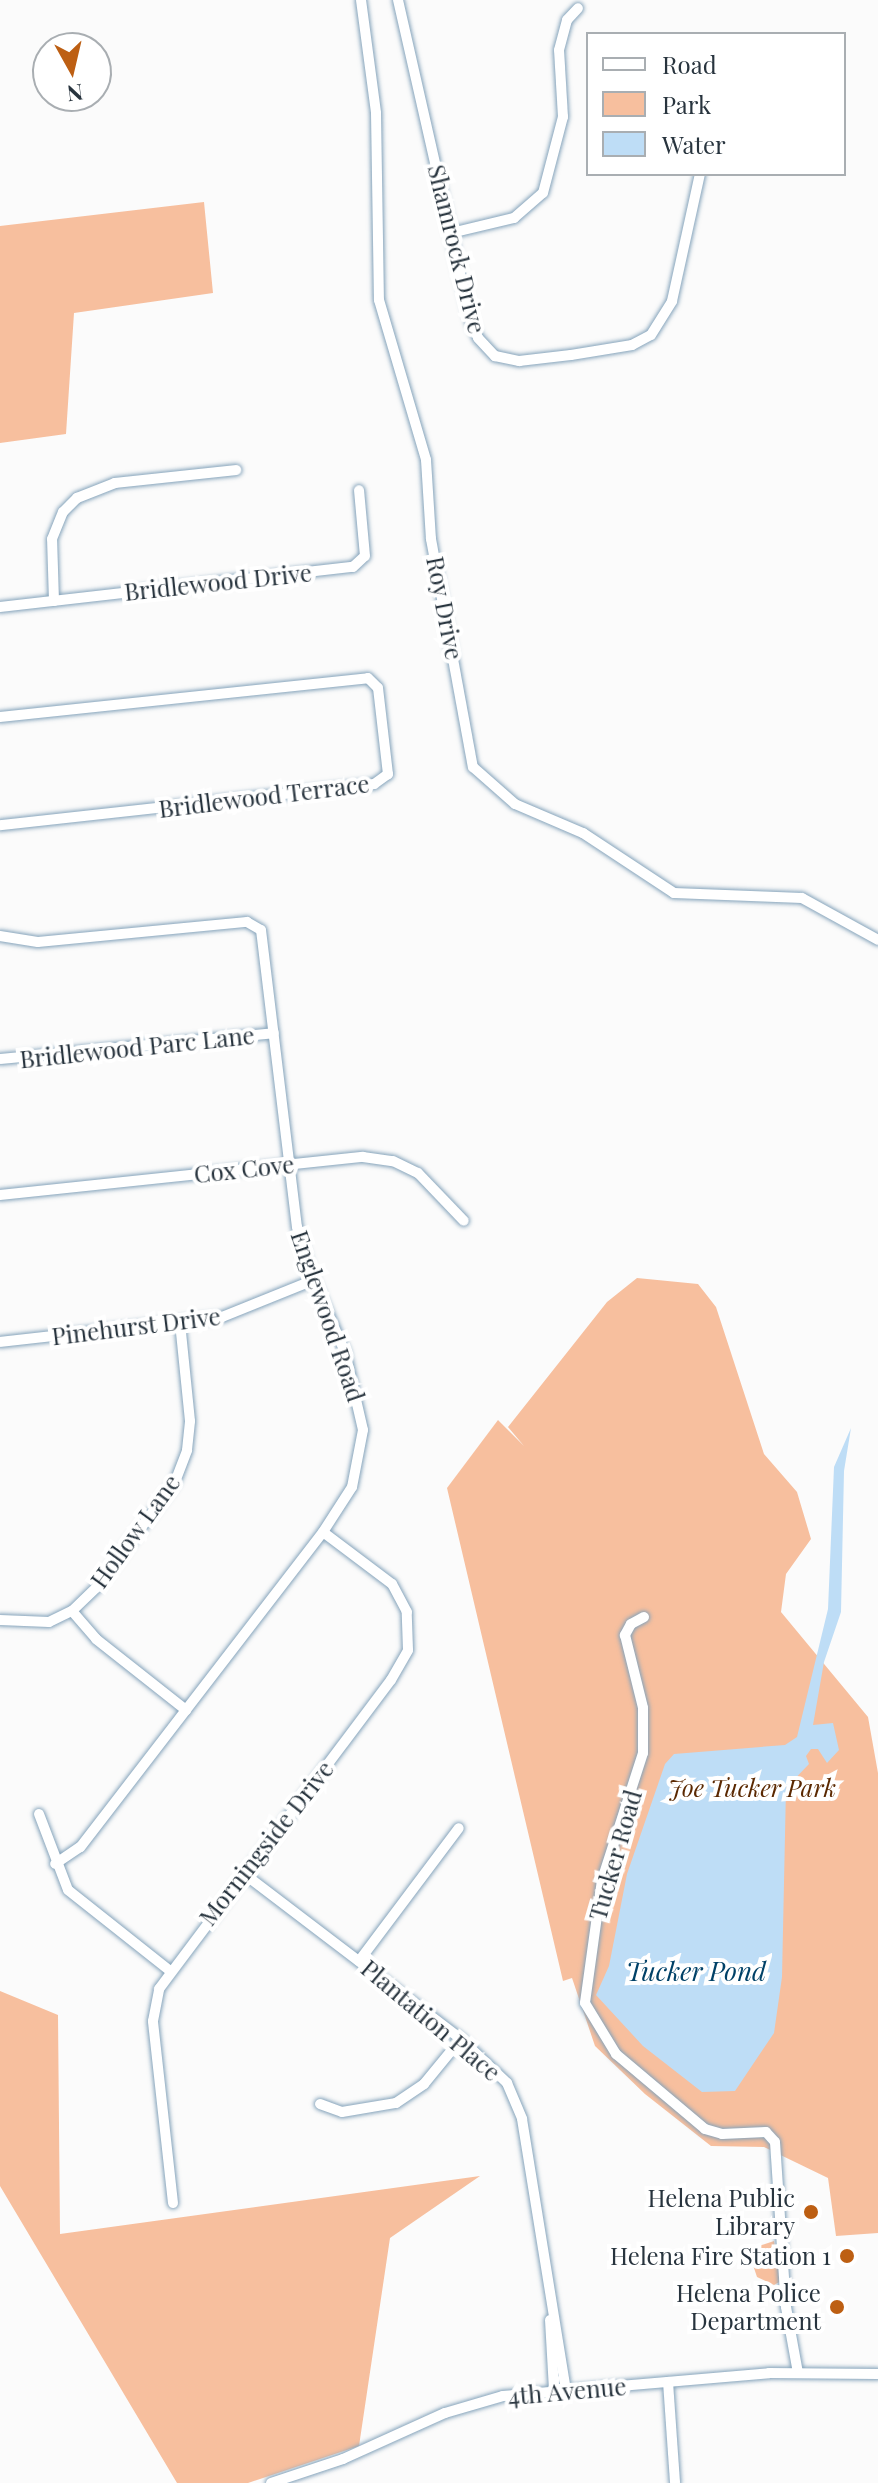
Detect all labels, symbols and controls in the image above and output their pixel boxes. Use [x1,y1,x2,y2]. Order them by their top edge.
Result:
north arrow [32,32,112,112]
legend [586,32,846,176]
text: Road [662,48,717,80]
text: N [65,78,85,110]
text: Park [662,88,711,120]
text: Water [662,128,726,160]
street label: Shamrock Drive [422,161,492,337]
street label: Roy Drive [421,554,469,662]
street label: Bridlewood Drive [123,558,313,606]
street label: Bridlewood Terrace [157,769,371,823]
street label: Bridlewood Parc Lane [18,1020,256,1074]
street label: Cox Cove [192,1149,296,1189]
street label: Englewood Road [285,1227,371,1405]
street label: Pinehurst Drive [50,1301,222,1351]
street label: Hollow Lane [84,1468,186,1594]
street label: Morningside Drive [193,1755,339,1931]
park label: Joe Tucker Park [668,1774,836,1802]
street label: Tucker Road [583,1786,647,1924]
street label: Plantation Place [356,1953,506,2087]
water label: Tucker Pond [626,1955,766,1987]
place label: Helena Public Library [647,2184,795,2240]
marker: Helena Public Library [802,2203,820,2221]
place label: Helena Fire Station 1 [610,2242,831,2270]
marker: Helena Fire Station 1 [838,2247,856,2265]
place label: Helena Police Department [676,2279,821,2335]
marker: Helena Police Department [828,2298,846,2316]
street label: 4th Avenue [506,2371,628,2411]

